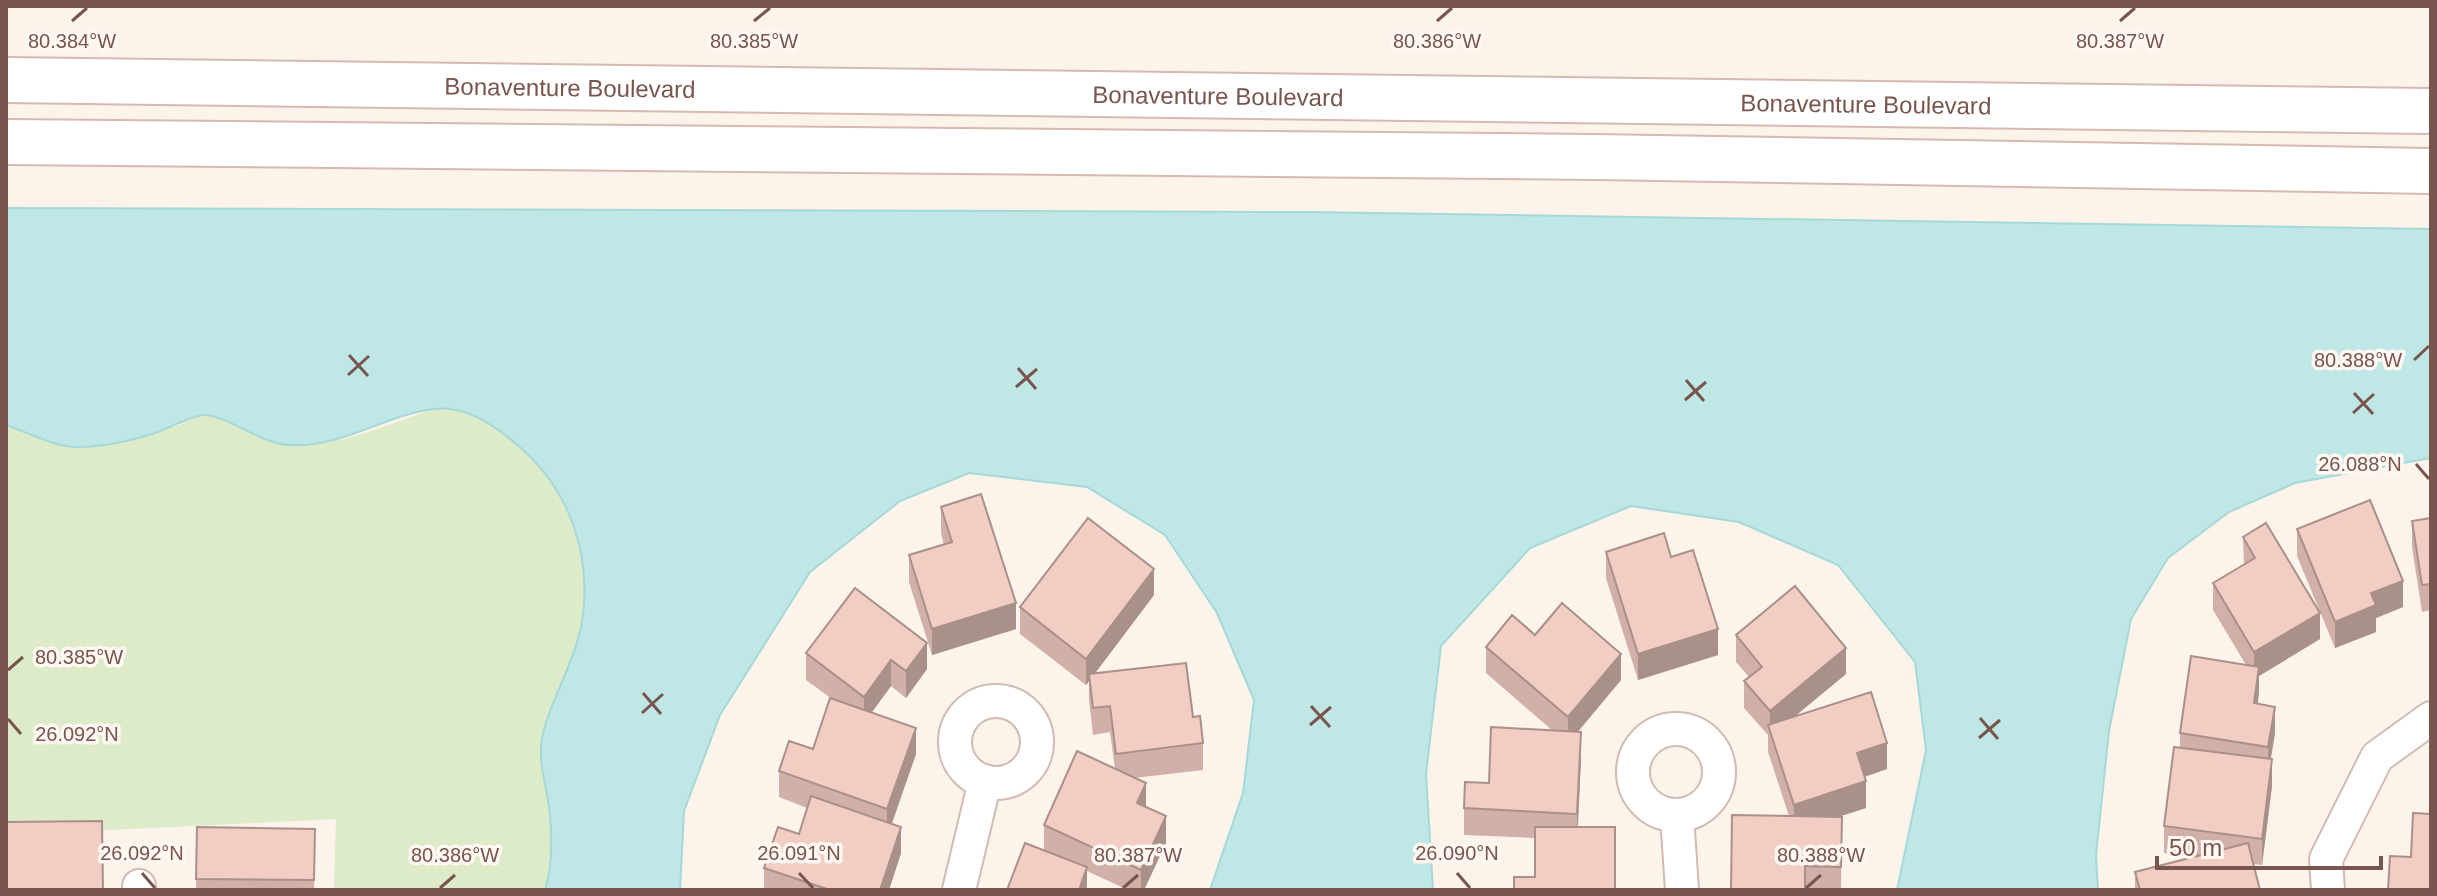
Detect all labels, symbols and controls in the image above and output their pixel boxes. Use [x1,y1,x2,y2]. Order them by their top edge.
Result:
text: 80.384°W [28,30,116,52]
text: 80.385°W [710,30,798,52]
text: 80.386°W [1393,30,1481,52]
text: 80.387°W [2076,30,2164,52]
street label: Bonaventure Boulevard [444,72,696,102]
street label: Bonaventure Boulevard [1092,80,1344,111]
street label: Bonaventure Boulevard [1740,89,1992,119]
text: 80.388°W [2314,349,2402,371]
text: 26.088°N [2318,453,2402,475]
text: 80.385°W [35,646,123,668]
text: 26.092°N [35,723,119,745]
scale bar [2157,820,2381,870]
text: 50 m [2169,834,2222,861]
text: 26.092°N [100,842,184,864]
text: 26.091°N [757,842,841,864]
text: 26.090°N [1415,842,1499,864]
text: 80.386°W [411,844,499,866]
text: 80.387°W [1094,844,1182,866]
text: 80.388°W [1777,844,1865,866]

